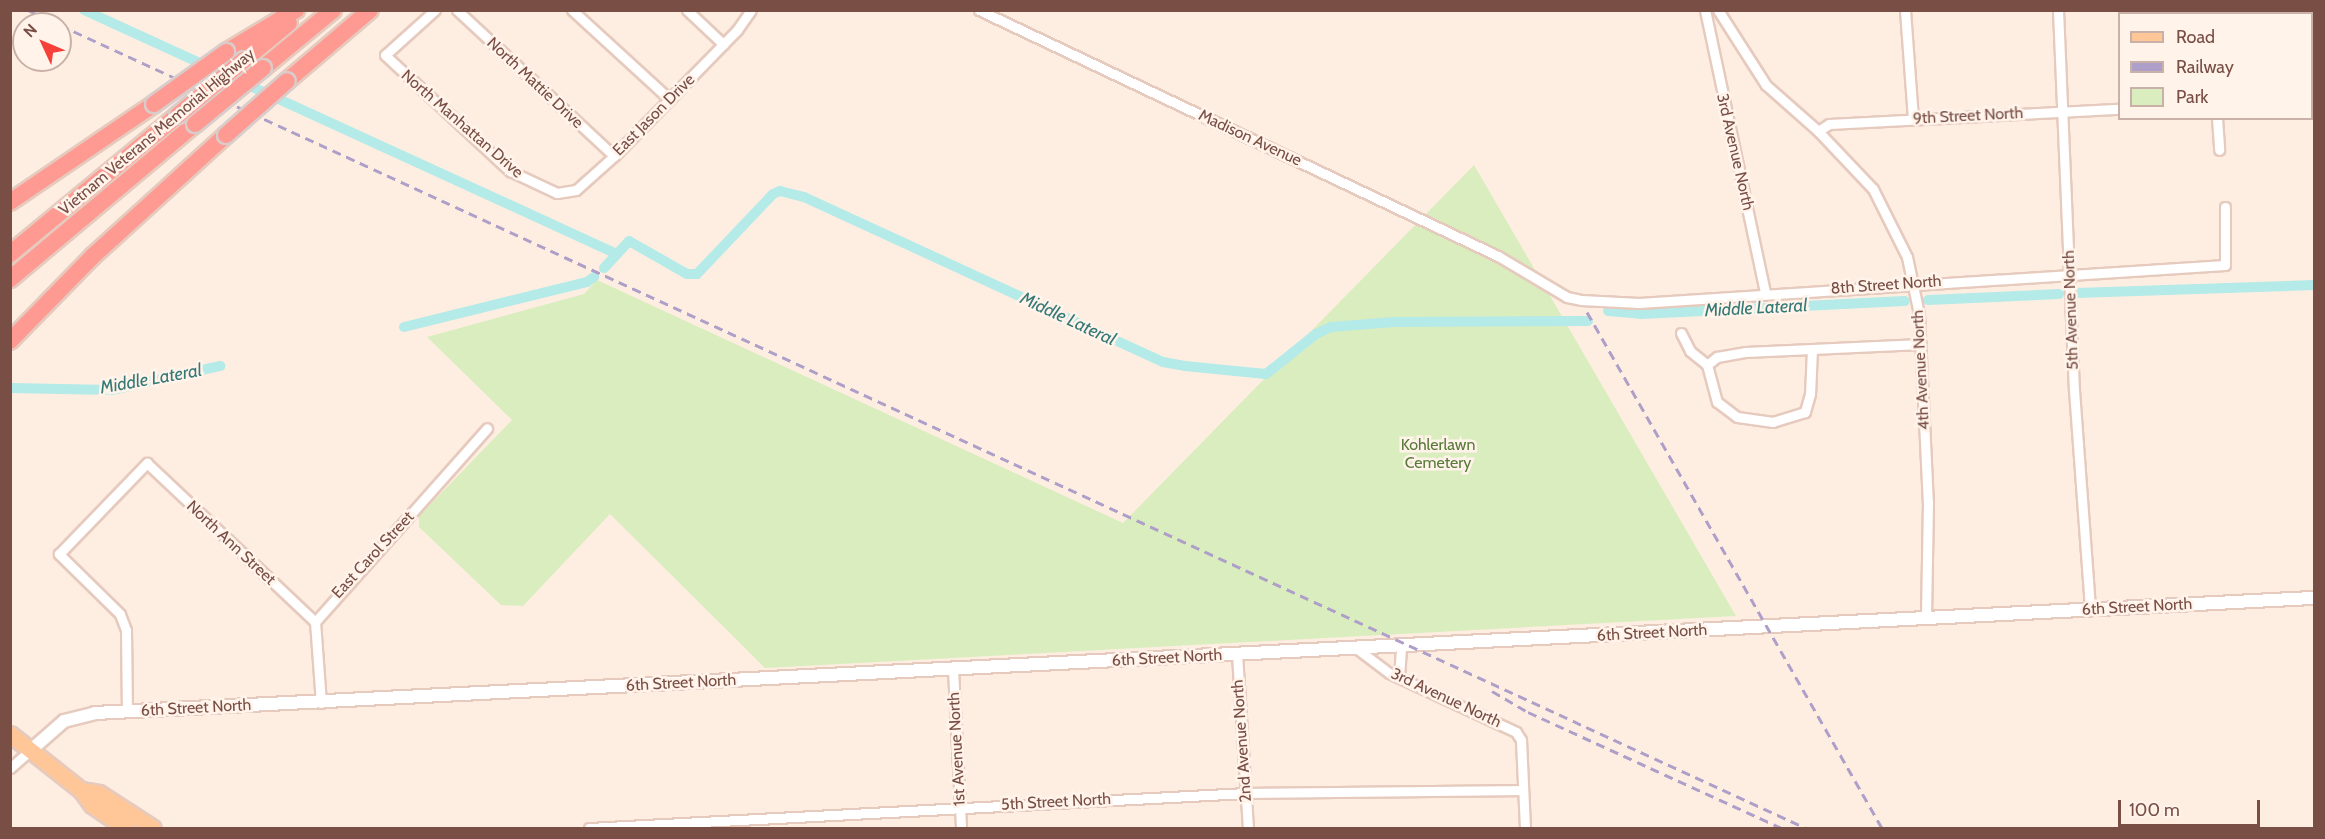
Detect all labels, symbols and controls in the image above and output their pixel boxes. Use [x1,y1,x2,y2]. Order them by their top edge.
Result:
north arrow [12,12,72,72]
legend [2118,12,2313,120]
text: N [19,20,41,41]
text: Road [2176,26,2215,48]
street label: North Mattie Drive [483,33,587,133]
street label: Vietnam Veterans Memorial Highway [55,45,259,219]
text: Railway [2176,56,2234,78]
street label: North Manhattan Drive [397,66,527,182]
street label: East Jason Drive [609,70,699,160]
text: Park [2176,86,2208,108]
street label: 3rd Avenue North [1712,92,1758,212]
street label: 9th Street North [1912,104,2024,128]
street label: Madison Avenue [1195,106,1305,170]
street label: 5th Avenue North [2059,250,2083,370]
street label: 8th Street North [1830,272,1942,298]
water label: Middle Lateral [1017,287,1119,351]
water label: Middle Lateral [1704,295,1808,321]
street label: 4th Avenue North [1908,309,1934,431]
water label: Middle Lateral [98,359,204,399]
park label: Kohlerlawn Cemetery [1401,435,1475,473]
street label: North Ann Street [182,497,280,589]
street label: East Carol Street [328,508,418,602]
street label: 6th Street North [2081,595,2193,619]
street label: 6th Street North [1596,621,1708,645]
street label: 6th Street North [1111,646,1223,670]
street label: 3rd Avenue North [1388,664,1504,732]
street label: 6th Street North [625,671,737,695]
street label: 2nd Avenue North [1228,679,1256,803]
street label: 1st Avenue North [944,692,970,806]
street label: 6th Street North [140,696,252,720]
scale bar [2121,788,2264,826]
street label: 5th Street North [1001,790,1111,814]
text: 100 m [2129,799,2180,821]

